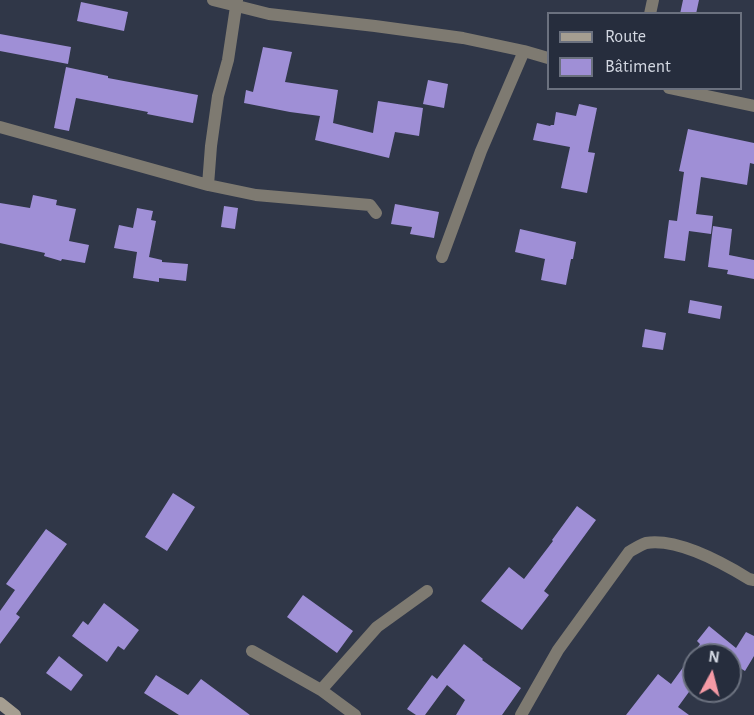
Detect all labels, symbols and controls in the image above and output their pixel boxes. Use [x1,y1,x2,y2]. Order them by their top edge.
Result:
legend [547,12,742,90]
text: Route [605,28,646,46]
text: Bâtiment [605,58,671,76]
north arrow [682,643,742,703]
text: N [707,649,720,666]

